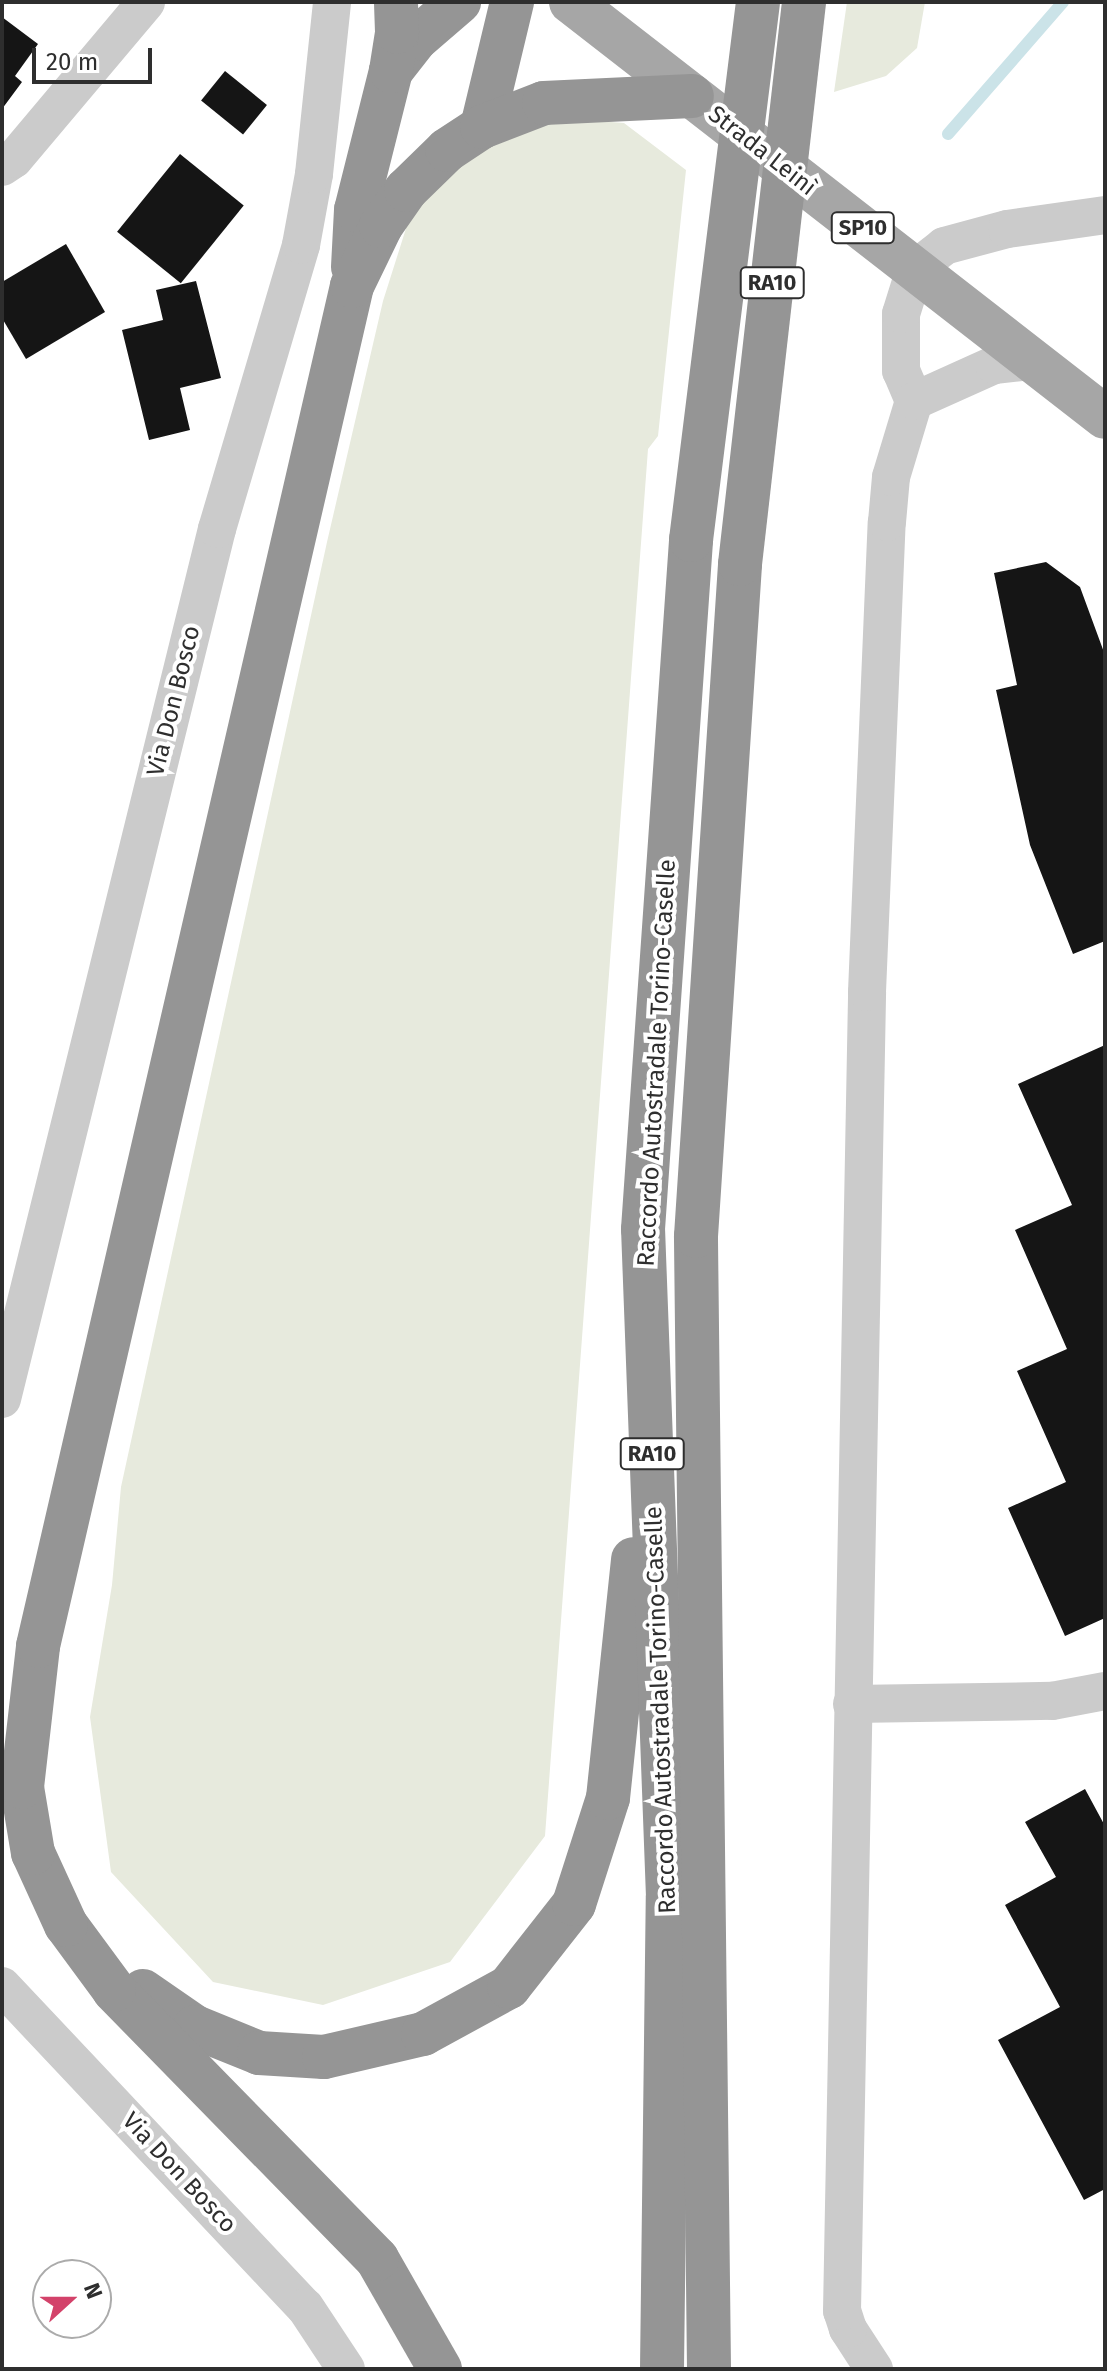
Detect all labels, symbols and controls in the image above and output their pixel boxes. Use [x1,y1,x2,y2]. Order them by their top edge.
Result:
scale bar [36,32,156,82]
text: 20 m [46,48,98,76]
street label: Strada Leinì [702,100,822,202]
road number: SP10 [829,210,897,246]
road number: RA10 [738,265,806,301]
street label: Via Don Bosco [141,623,207,779]
street label: Raccordo Autostradale Torino-Caselle [632,859,682,1267]
road number: RA10 [618,1436,686,1472]
street label: Raccordo Autostradale Torino-Caselle [639,1506,683,1914]
street label: Via Don Bosco [116,2107,242,2239]
north arrow [32,2259,112,2339]
text: N [78,2279,108,2303]

